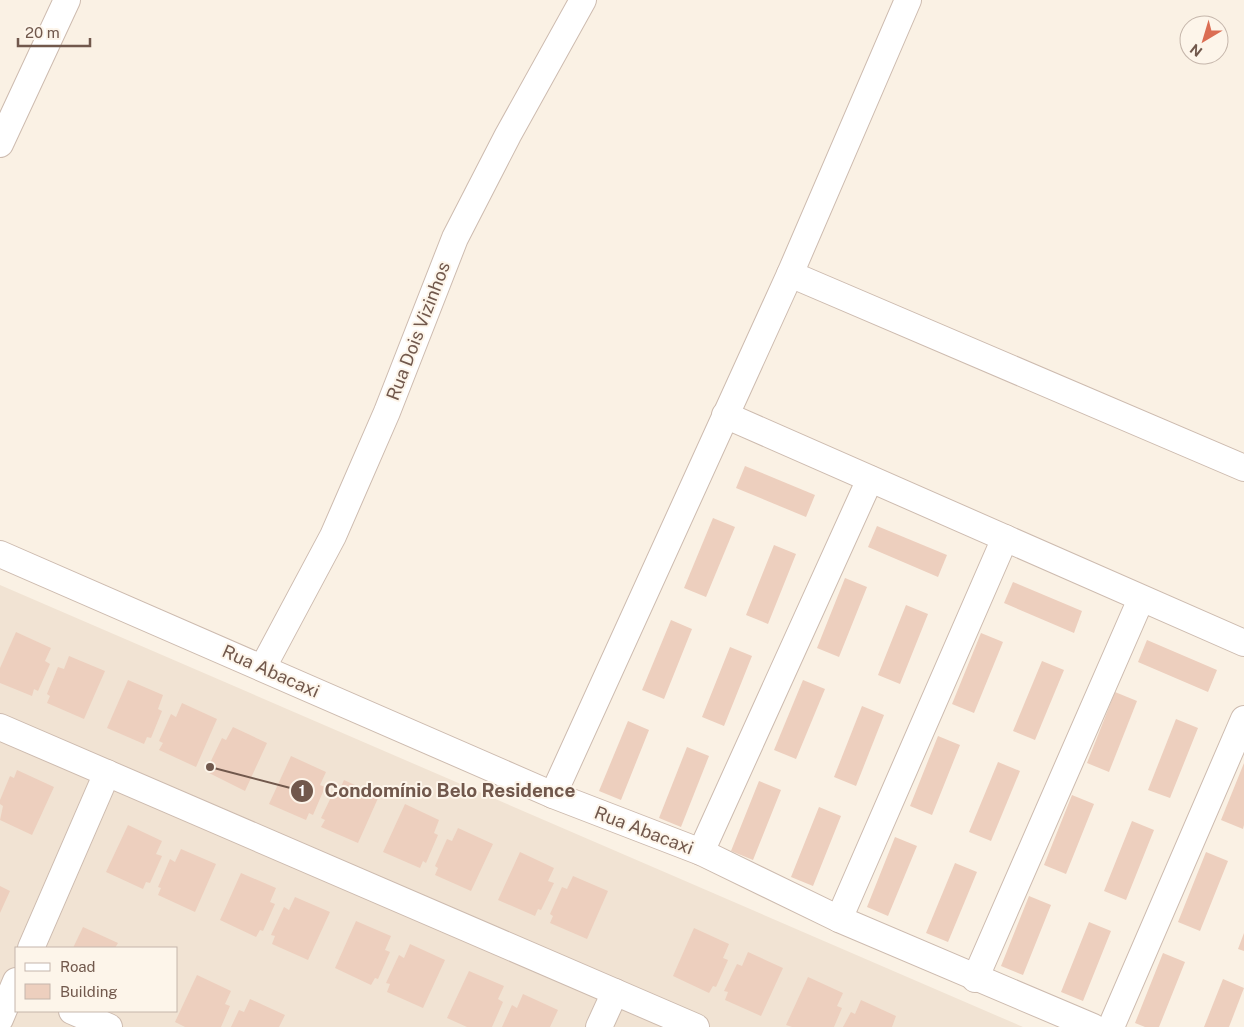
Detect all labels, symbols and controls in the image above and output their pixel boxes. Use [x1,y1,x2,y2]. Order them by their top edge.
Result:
scale bar [18,15,90,47]
north arrow [1179,15,1229,65]
text: 20 m [25,24,60,41]
text: N [1187,41,1205,60]
street label: Rua Dois Vizinhos [382,259,454,403]
street label: Rua Abacaxi [219,640,323,702]
callout: Condomínio Belo Residence [289,774,585,808]
text: Condomínio Belo Residence [325,779,575,801]
text: 1 [299,782,305,799]
street label: Rua Abacaxi [592,802,696,858]
legend [15,947,178,1012]
text: Road [60,958,96,975]
text: Building [60,983,118,1000]

